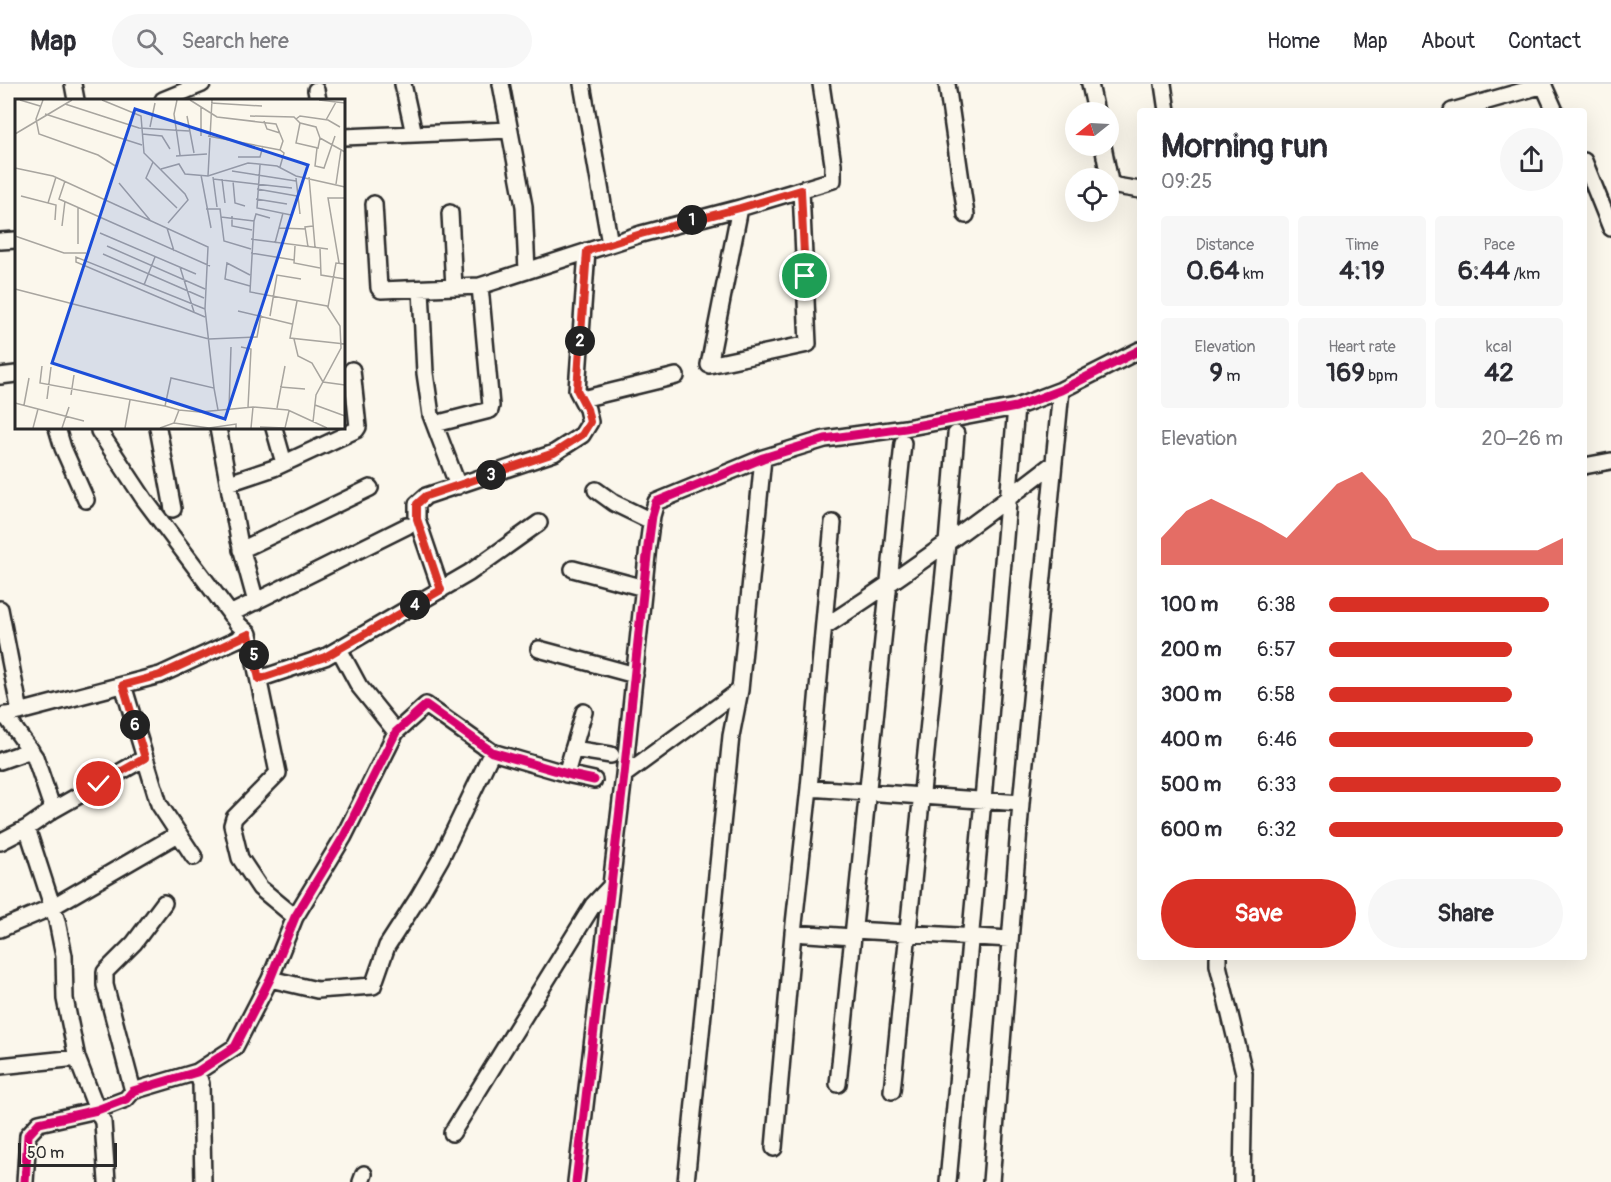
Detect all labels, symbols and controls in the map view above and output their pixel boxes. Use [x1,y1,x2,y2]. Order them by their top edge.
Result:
search box [112,14,532,68]
text: Map [30,24,76,59]
icon: search [133,25,166,58]
text: Search here [181,27,289,55]
text: Home [1267,28,1320,55]
text: Map [1353,28,1388,55]
text: About [1421,28,1475,55]
text: Contact [1508,28,1581,55]
inset map [15,99,345,429]
north arrow [1065,102,1119,156]
map controls [1065,102,1119,222]
text: Morning run [1161,126,1328,167]
button: share [1500,128,1563,191]
button: locate [1065,168,1119,222]
text: 09:25 [1161,169,1212,194]
pin: 1 [677,205,707,235]
text: 1 [689,210,695,230]
text: Distance [1196,235,1254,255]
text: Time [1345,235,1379,255]
text: Pace [1483,235,1515,255]
pin [779,250,830,301]
text: 0.64 [1186,255,1240,287]
text: 4:19 [1339,255,1385,287]
text: 6:44 [1458,255,1510,287]
icon: arrive [788,259,821,292]
text: km [1240,264,1264,284]
text: /km [1510,264,1540,284]
pin: 2 [565,326,595,356]
text: 2 [576,331,584,351]
text: Elevation [1195,337,1255,357]
text: Heart rate [1328,337,1396,357]
text: kcal [1486,337,1512,357]
text: 9 [1209,357,1223,389]
text: 169 [1326,357,1365,389]
text: 42 [1484,357,1514,389]
text: m [1223,366,1241,386]
text: bpm [1365,366,1398,386]
text: Elevation [1161,426,1237,451]
text: 20–26 m [1481,426,1563,451]
pin: 3 [476,460,506,490]
text: 3 [487,465,495,485]
pin: 4 [400,590,430,620]
text: 100 m [1161,592,1218,617]
text: 6:38 [1257,592,1295,617]
text: 4 [410,595,420,615]
text: 200 m [1161,637,1222,662]
text: 6:57 [1257,637,1295,662]
pin: 5 [239,640,269,670]
text: 5 [250,645,258,665]
text: 300 m [1161,682,1222,707]
text: 6:58 [1257,682,1295,707]
pin: 6 [120,710,150,740]
text: 6 [130,715,140,735]
text: 400 m [1161,727,1222,752]
text: 6:46 [1257,727,1297,752]
pin [73,758,124,809]
icon: check [82,767,115,800]
text: 500 m [1161,772,1221,797]
text: 6:33 [1257,772,1296,797]
text: 600 m [1161,817,1222,842]
text: 6:32 [1257,817,1296,842]
button: Save [1161,879,1356,948]
button: Share [1368,879,1563,948]
scale bar [18,1140,117,1168]
text: 50 m [27,1143,64,1163]

